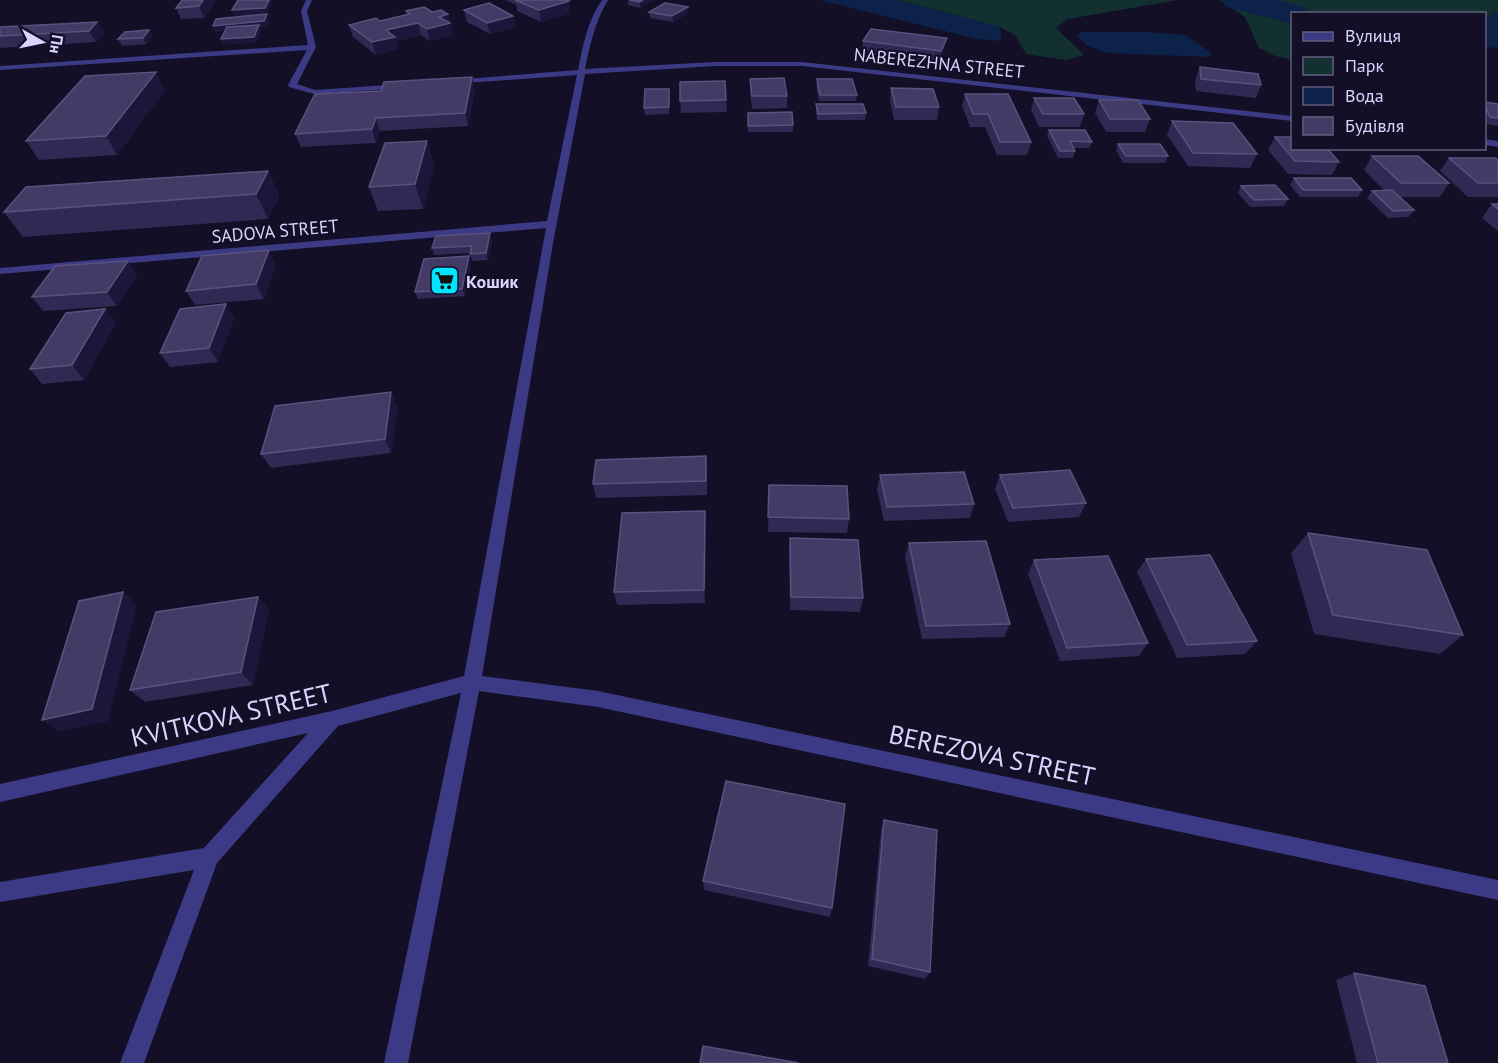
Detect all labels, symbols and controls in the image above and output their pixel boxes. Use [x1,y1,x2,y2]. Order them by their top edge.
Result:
north arrow [12,12,72,72]
legend [1291,12,1486,150]
text: Вулиця [1345,24,1401,47]
text: Пн [45,33,68,55]
street label: NABEREZHNA STREET [853,43,1025,83]
text: Парк [1345,54,1385,77]
text: Вода [1345,84,1384,107]
text: Будівля [1345,114,1404,137]
street label: SADOVA STREET [211,214,339,248]
supermarket icon: Кошик [429,265,461,297]
place label: Кошик [466,270,519,293]
street label: KVITKOVA STREET [127,676,335,754]
street label: BEREZOVA STREET [886,717,1098,793]

